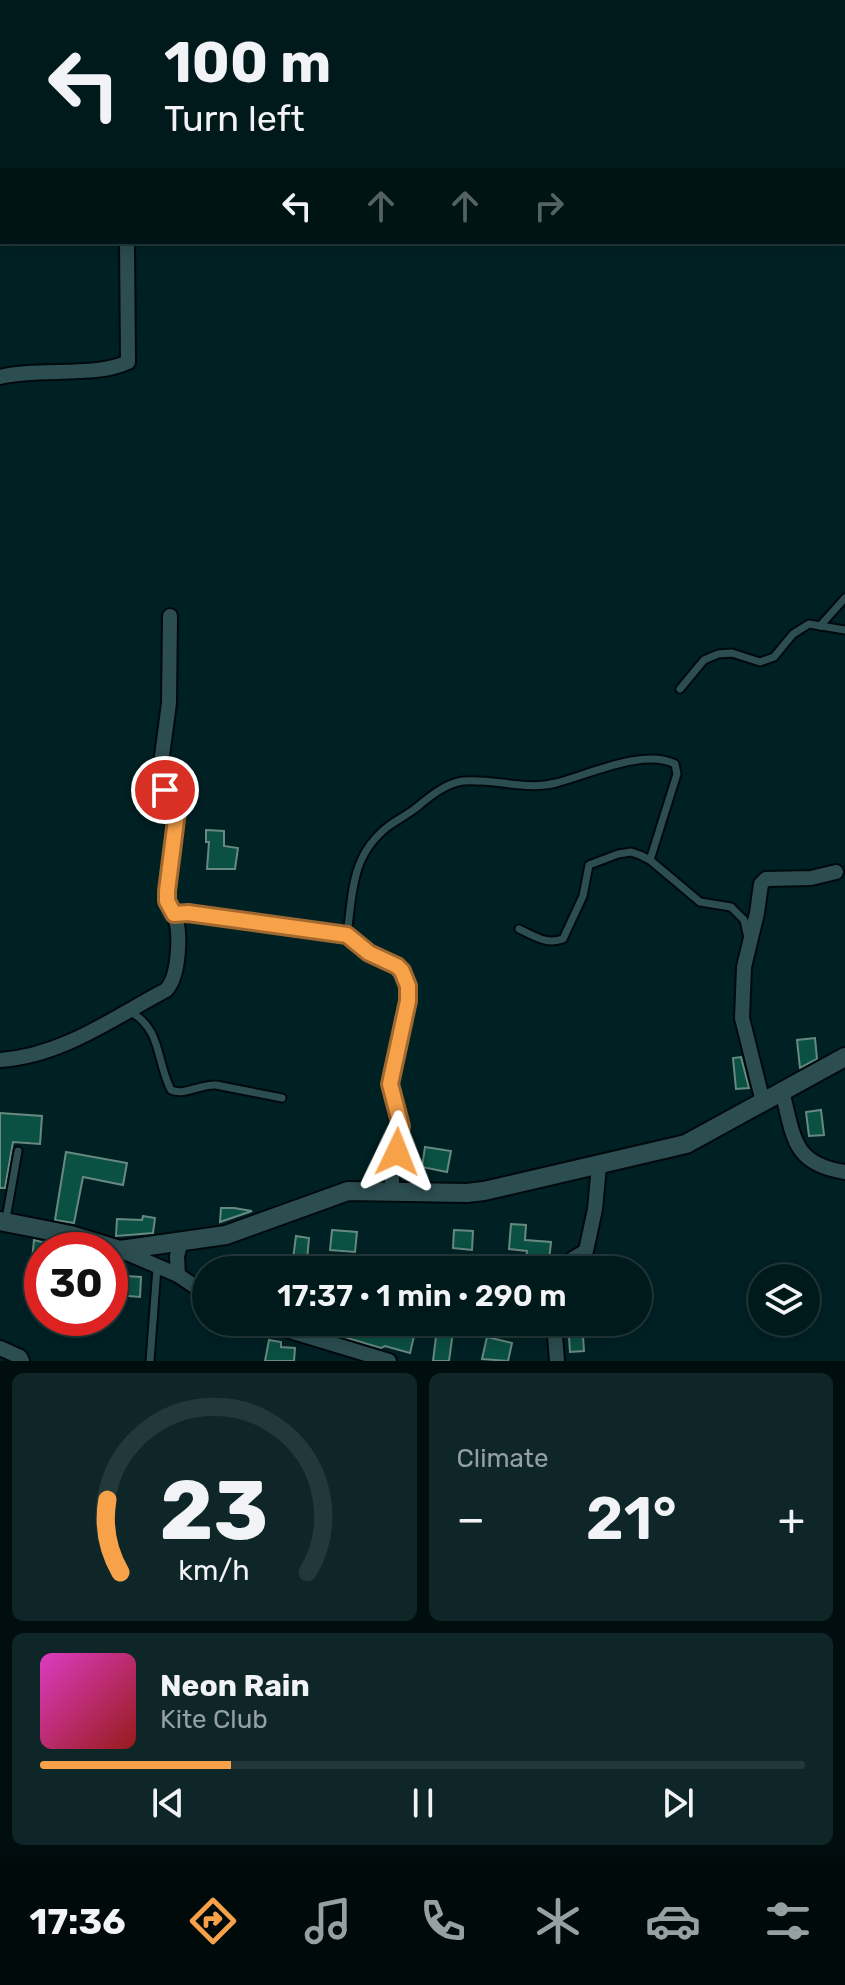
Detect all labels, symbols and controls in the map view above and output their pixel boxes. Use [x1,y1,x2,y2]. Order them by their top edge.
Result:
text: 100 m [164,30,331,96]
icon: left [32,32,136,136]
text: Turn left [164,97,305,140]
icon: left [275,184,319,228]
icon: ahead [359,184,403,228]
icon: ahead [443,184,487,228]
icon: right [527,184,571,228]
pin [131,756,199,824]
icon: arrive [143,768,187,812]
position arrow [355,1110,439,1194]
speed limit sign: 30 [24,1232,128,1336]
map controls [748,1264,820,1336]
button: layers [748,1264,820,1336]
text: 17:37 · 1 min · 290 m [277,1278,567,1314]
text: Climate [457,1443,549,1474]
text: 23 [160,1461,269,1560]
text: 21° [586,1483,677,1554]
text: − [457,1493,485,1545]
text: + [778,1493,805,1545]
text: km/h [179,1553,250,1587]
text: Neon Rain [160,1668,310,1704]
text: Kite Club [160,1704,268,1735]
icon: previous [146,1781,190,1825]
icon: pause [401,1781,445,1825]
icon: next [656,1781,700,1825]
icon: directions [185,1893,241,1949]
icon: music [300,1893,356,1949]
icon: phone [415,1893,471,1949]
icon: climate [530,1893,586,1949]
icon: car [645,1893,701,1949]
icon: filters [760,1893,816,1949]
text: 17:36 [29,1900,126,1943]

